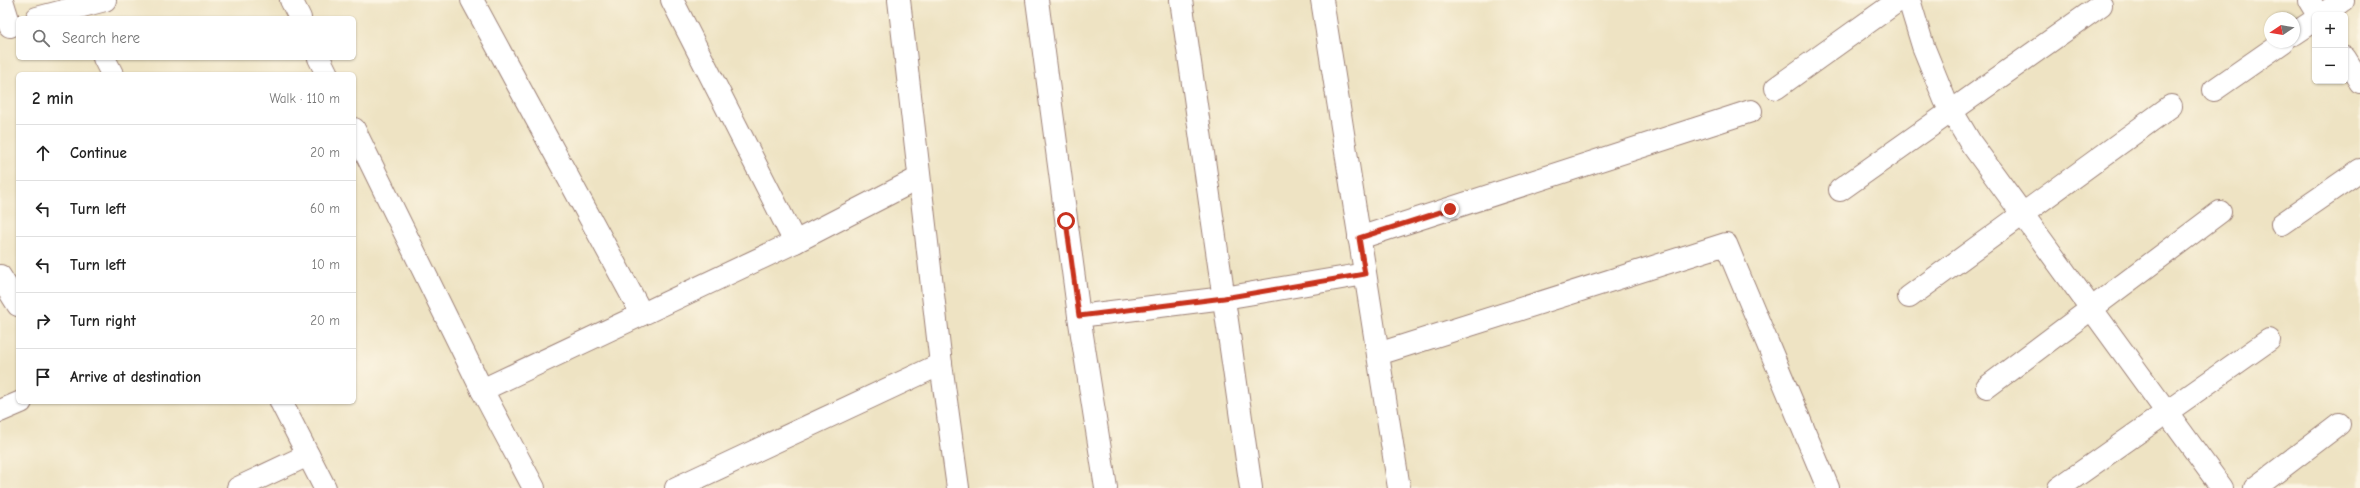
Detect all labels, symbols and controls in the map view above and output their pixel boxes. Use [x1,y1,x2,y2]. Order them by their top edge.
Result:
north arrow [2264,12,2300,48]
map controls [2312,12,2348,84]
button: + [2312,12,2348,48]
search box [16,16,356,60]
icon: search [30,27,52,49]
text: Search here [62,29,140,47]
button: − [2312,48,2348,84]
text: 2 min [32,89,73,108]
text: Walk · 110 m [269,91,340,106]
icon: ahead [32,142,54,164]
text: Continue [70,144,127,162]
text: 20 m [310,145,340,160]
icon: left [32,198,54,220]
text: Turn left [70,200,126,218]
route end [1441,200,1459,218]
text: 60 m [310,201,340,216]
route start [1057,212,1075,230]
icon: left [32,254,54,276]
text: Turn left [70,256,126,274]
text: 10 m [312,257,340,272]
icon: right [32,310,54,332]
text: Turn right [70,312,136,330]
text: 20 m [310,313,340,328]
icon: arrive [32,366,54,388]
text: Arrive at destination [70,368,201,386]

